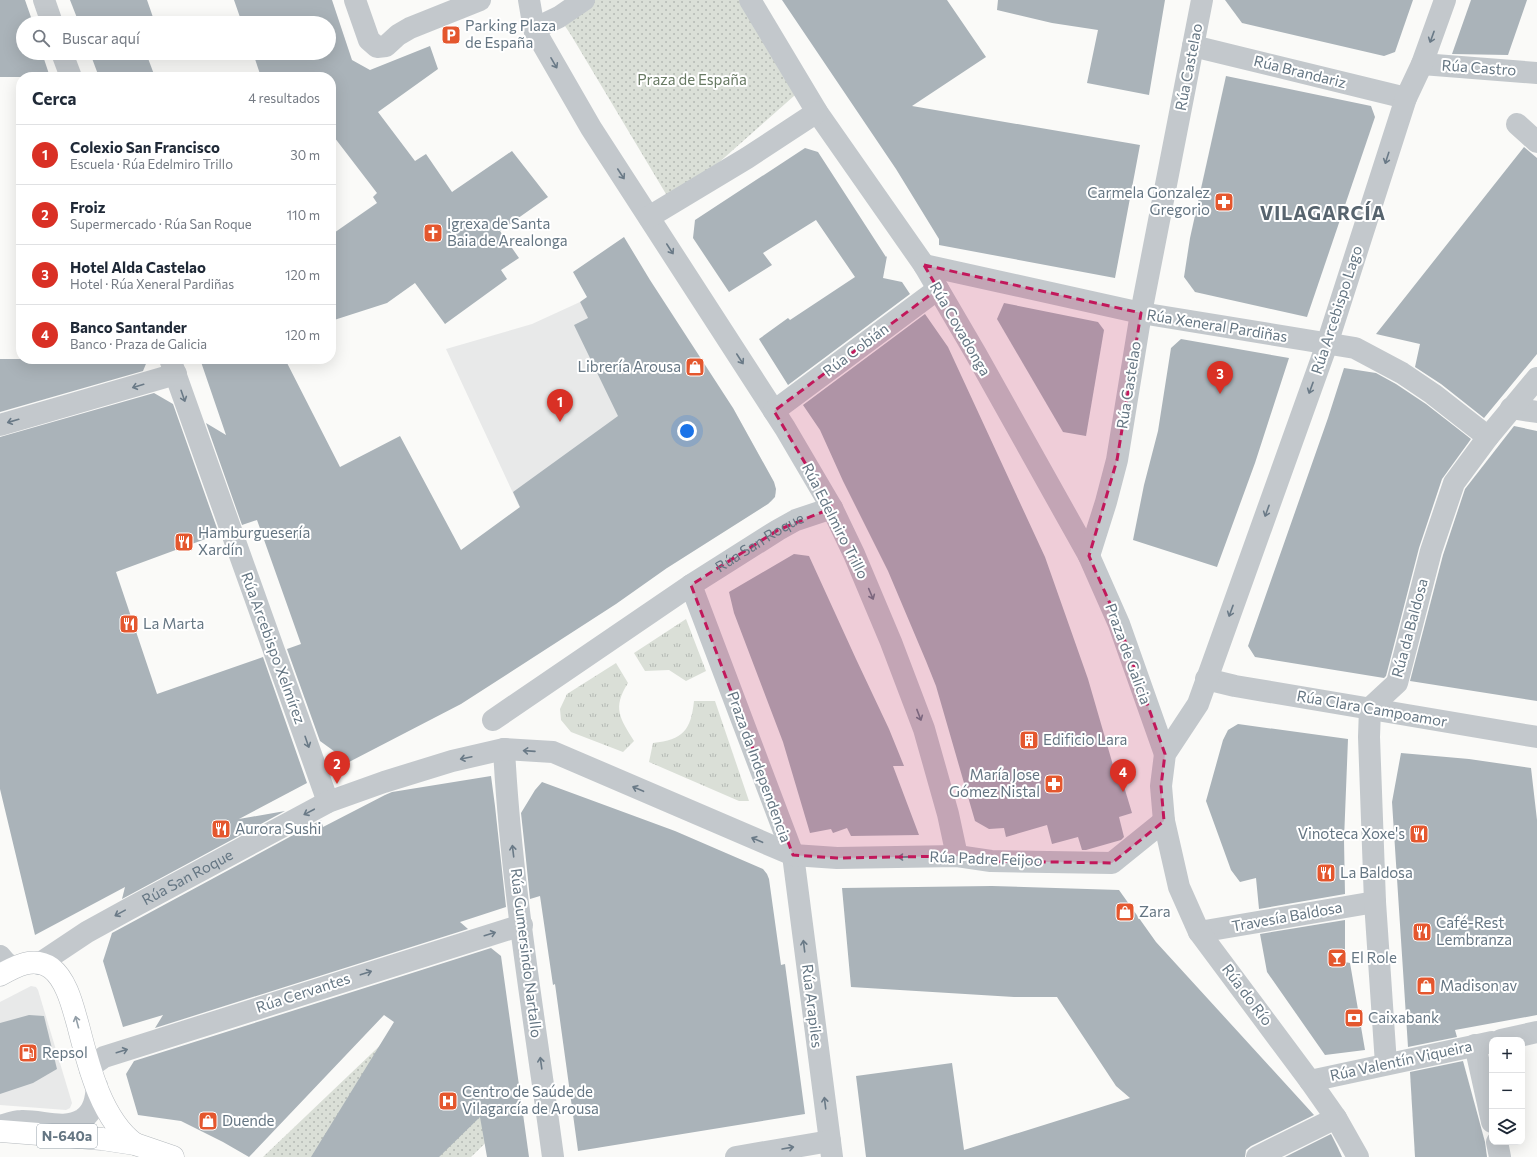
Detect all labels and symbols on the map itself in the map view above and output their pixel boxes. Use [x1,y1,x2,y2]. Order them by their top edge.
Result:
place label: Parking Plaza de España [465,16,556,51]
street label: Rúa Castelao [1171,22,1205,112]
parking icon: Parking Plaza de España [440,24,462,46]
one-way arrow [1427,30,1435,42]
street label: Rúa Brandariz [1252,51,1348,91]
street label: Rúa Castro [1441,55,1517,79]
one-way arrow [550,57,558,69]
park label: Praza de España [637,70,747,88]
one-way arrow [1382,152,1390,164]
one-way arrow [617,168,625,179]
place label: Carmela Gonzalez Gregorio [1087,183,1210,218]
pharmacy icon: Carmela Gonzalez Gregorio [1213,191,1235,213]
district label: VILAGARCÍA [1260,201,1386,224]
place label: Igrexa de Santa Baia de Arealonga [447,214,568,249]
church icon: Igrexa de Santa Baia de Arealonga [422,222,444,244]
one-way arrow [666,243,674,254]
street label: Rúa Arcebispo Lago [1307,243,1365,376]
street label: Rúa Covadonga [927,278,995,379]
street label: Rúa Xeneral Pardiñas [1145,305,1289,345]
street label: Rúa Cobián [819,319,892,380]
street label: Rúa Castelao [1112,340,1144,430]
one-way arrow [737,353,745,365]
shop icon: Librería Arousa [684,356,706,378]
place label: Librería Arousa [577,357,681,375]
pin: 3 [1207,361,1233,394]
one-way arrow [133,382,145,390]
one-way arrow [1307,382,1315,394]
one-way arrow [180,389,188,401]
pin: 1 [547,389,573,422]
one-way arrow [7,418,20,426]
your location [677,421,697,441]
street label: Rúa Edelmiro Trillo [799,460,873,582]
one-way arrow [1263,504,1271,516]
street label: Rúa San Roque [711,508,806,575]
place label: Hamburguesería Xardín [198,523,310,558]
restaurant icon: Hamburguesería Xardín [173,531,195,553]
street label: Rúa Arcebispo Xelmírez [238,569,310,726]
street label: Rúa da Baldosa [1387,576,1431,679]
one-way arrow [868,588,875,600]
street label: Praza de Galicia [1102,601,1156,707]
one-way arrow [1227,605,1235,617]
restaurant icon: La Marta [118,613,140,635]
place label: La Marta [143,614,204,632]
street label: Rúa Clara Campoamor [1296,686,1449,730]
street label: Praza da Independencia [724,689,796,845]
one-way arrow [916,709,924,721]
building icon: Edificio Lara [1018,729,1040,751]
place label: Edificio Lara [1043,730,1127,748]
one-way arrow [303,736,311,748]
one-way arrow [522,747,535,754]
pin: 2 [324,751,350,784]
one-way arrow [460,754,473,762]
pin: 4 [1110,759,1136,792]
place label: María Jose Gómez Nistal [949,765,1040,800]
pharmacy icon: María Jose Gómez Nistal [1043,773,1065,795]
one-way arrow [632,784,644,792]
one-way arrow [303,809,315,817]
restaurant icon: Aurora Sushi [210,818,232,840]
place label: Aurora Sushi [235,819,321,837]
restaurant icon: Vinoteca Xoxe's [1408,823,1430,845]
place label: Vinoteca Xoxe's [1298,824,1405,842]
one-way arrow [751,836,763,843]
street label: Rúa San Roque [138,845,236,908]
one-way arrow [509,845,517,858]
street label: Rúa Padre Feijoo [929,847,1043,869]
one-way arrow [898,853,911,861]
restaurant icon: La Baldosa [1315,862,1337,884]
place label: La Baldosa [1340,863,1413,881]
street label: Rúa Gumersindo Nartallo [508,867,546,1039]
street label: Travesía Baldosa [1230,897,1344,935]
shop icon: Zara [1114,901,1136,923]
place label: Zara [1139,902,1171,920]
one-way arrow [115,910,127,918]
place label: Café-Rest Lembranza [1436,913,1512,948]
restaurant icon: Café-Rest Lembranza [1411,921,1433,943]
one-way arrow [483,930,496,937]
one-way arrow [801,940,808,953]
bar icon: El Role [1326,947,1348,969]
place label: El Role [1351,948,1397,966]
street label: Rúa do Río [1219,960,1277,1029]
street label: Rúa Arapiles [799,963,827,1049]
street label: Rúa Cervantes [253,968,352,1016]
one-way arrow [359,969,372,976]
shop icon: Madison av [1415,975,1437,997]
place label: Madison av [1440,976,1518,994]
bank icon: Caixabank [1343,1007,1365,1029]
place label: Caixabank [1368,1008,1439,1026]
one-way arrow [73,1016,80,1029]
street label: Rúa Valentín Viqueira [1328,1036,1474,1084]
fuel station icon: Repsol [17,1042,39,1064]
place label: Repsol [42,1043,88,1061]
one-way arrow [115,1047,128,1054]
one-way arrow [537,1057,545,1070]
place label: Centro de Saúde de Vilagarcía de Arousa [462,1082,599,1117]
hospital icon: Centro de Saúde de Vilagarcía de Arousa [437,1090,459,1112]
one-way arrow [821,1097,828,1110]
shop icon: Duende [197,1110,219,1132]
place label: Duende [222,1111,275,1129]
road number: N-640a [37,1124,97,1148]
one-way arrow [781,1144,794,1152]

